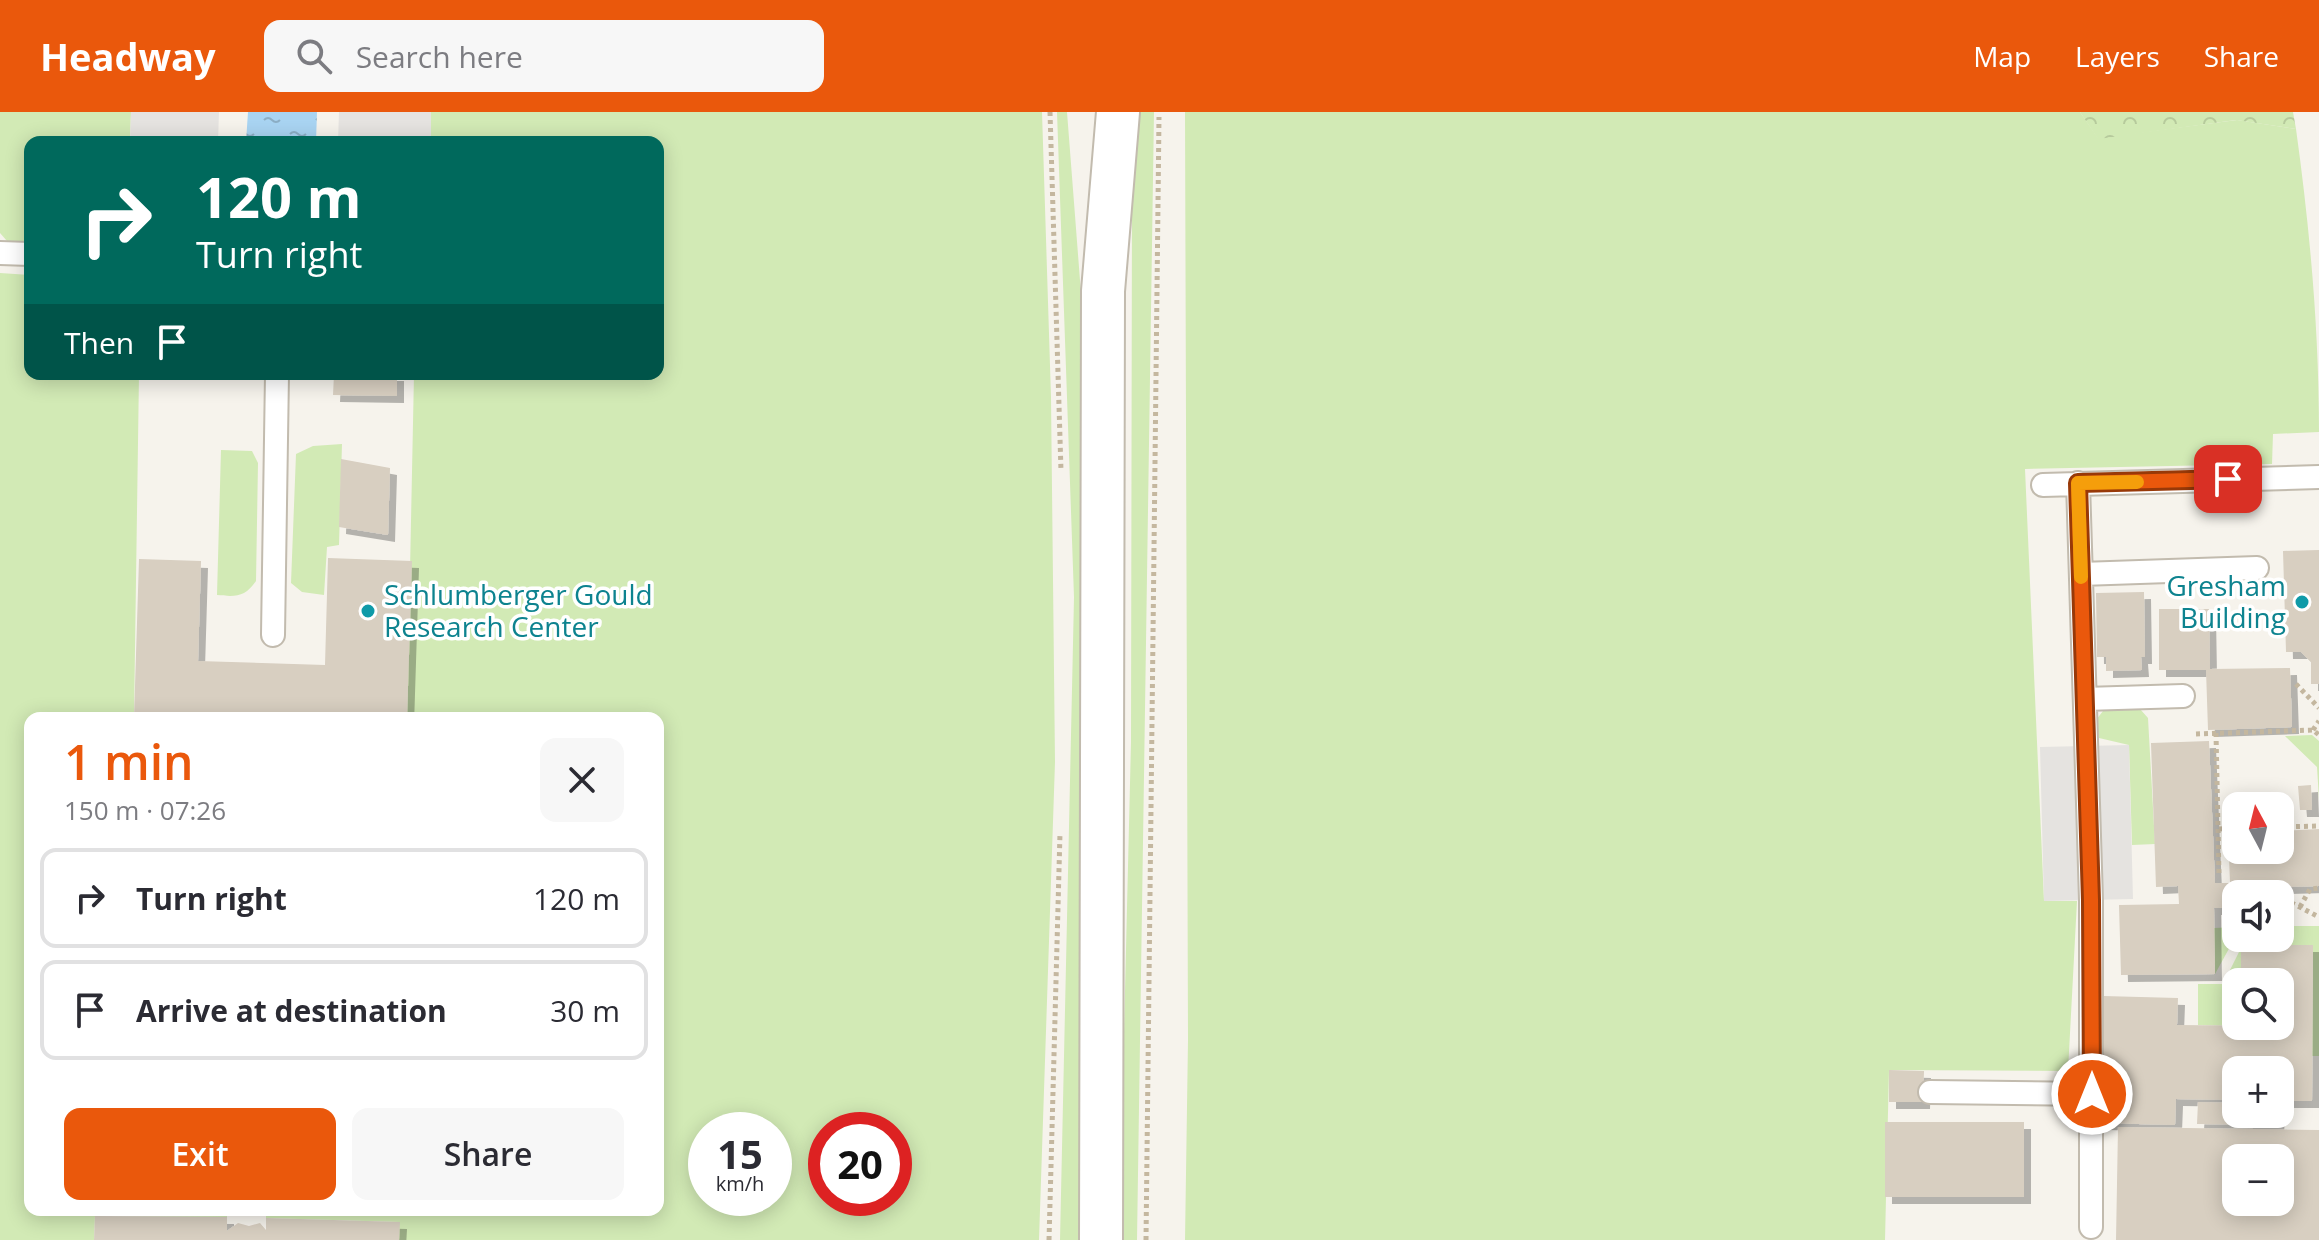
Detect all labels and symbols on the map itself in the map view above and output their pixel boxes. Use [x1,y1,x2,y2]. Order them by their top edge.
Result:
pin [2194,445,2262,513]
place label: Gresham Building [2166,566,2286,636]
place label: Schlumberger Gould Research Center [384,575,653,645]
marker: Gresham Building [2293,593,2311,611]
marker: Schlumberger Gould Research Center [359,602,377,620]
north arrow [2222,792,2294,864]
position arrow [2050,1052,2134,1136]
speed limit sign: 20 [808,1112,912,1216]

